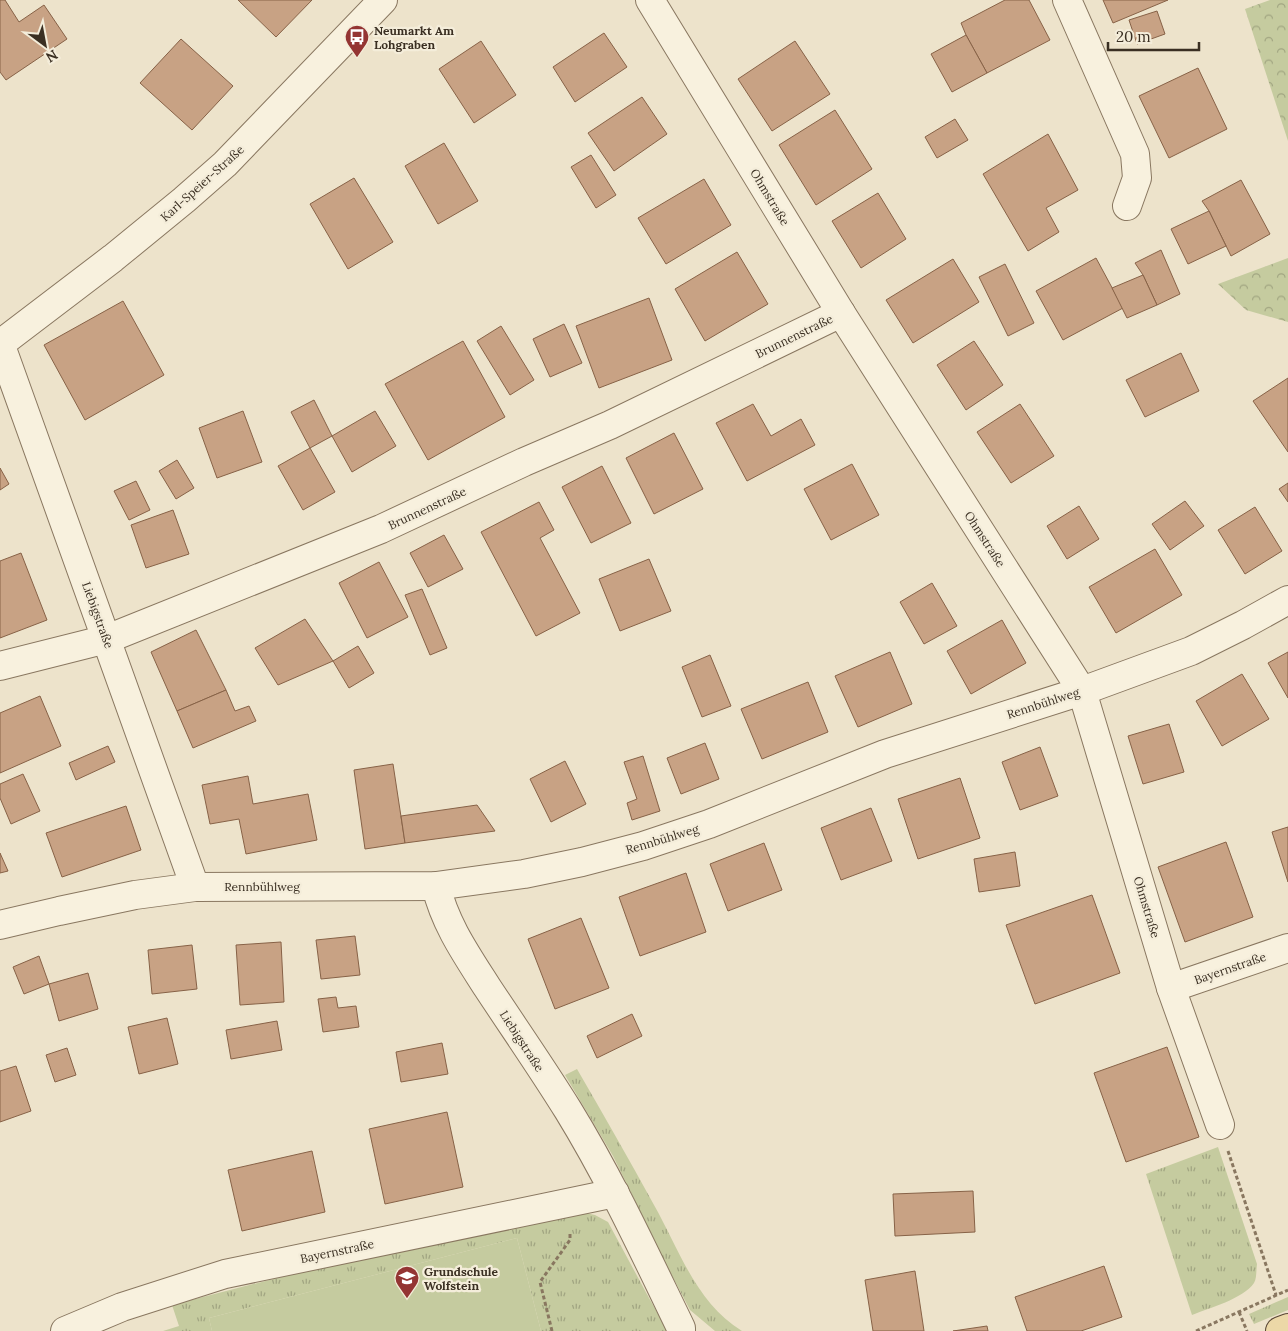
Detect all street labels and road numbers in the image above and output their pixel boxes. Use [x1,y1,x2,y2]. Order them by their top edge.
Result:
street label: Karl-Speier-Straße [157,141,247,224]
street label: Ohmstraße [747,166,793,229]
street label: Brunnenstraße [753,311,836,361]
street label: Brunnenstraße [386,483,469,533]
street label: Ohmstraße [961,508,1009,570]
street label: Liebigstraße [79,580,117,651]
street label: Rennbühlweg [1005,684,1082,722]
street label: Rennbühlweg [624,821,701,857]
street label: Ohmstraße [1131,874,1164,940]
street label: Rennbühlweg [224,879,300,894]
street label: Bayernstraße [1192,949,1268,987]
street label: Liebigstraße [497,1008,548,1075]
street label: Bayernstraße [299,1236,376,1266]

